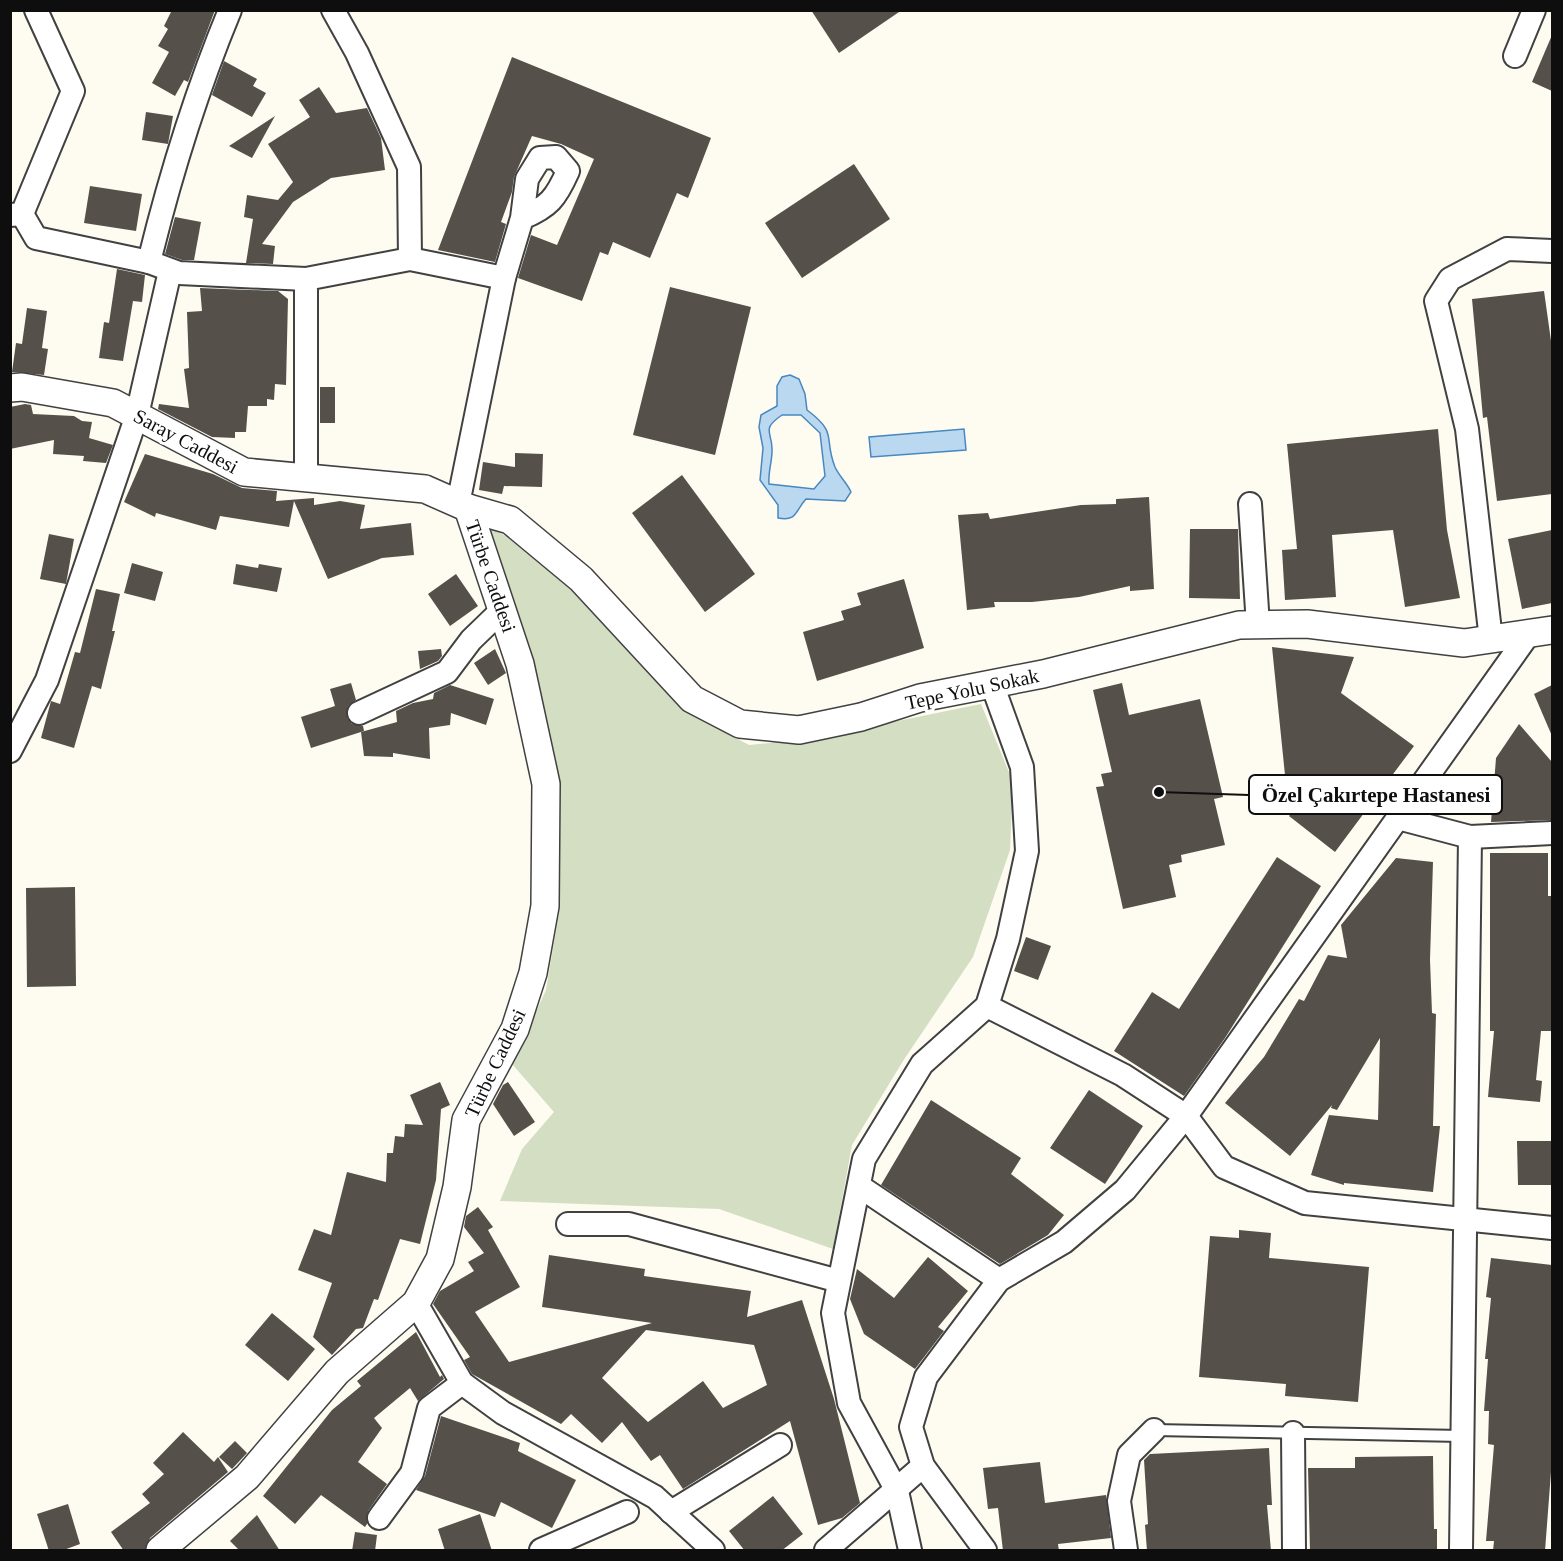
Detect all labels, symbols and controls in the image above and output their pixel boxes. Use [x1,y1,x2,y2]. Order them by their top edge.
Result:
street label: Saray Caddesi [130,404,242,479]
street label: Türbe Caddesi [462,517,521,635]
street label: Tepe Yolu Sokak [903,664,1041,715]
callout: Özel Çakırtepe Hastanesi [1249,775,1502,814]
text: Özel Çakırtepe Hastanesi [1262,783,1490,807]
street label: Türbe Caddesi [460,1005,530,1121]

